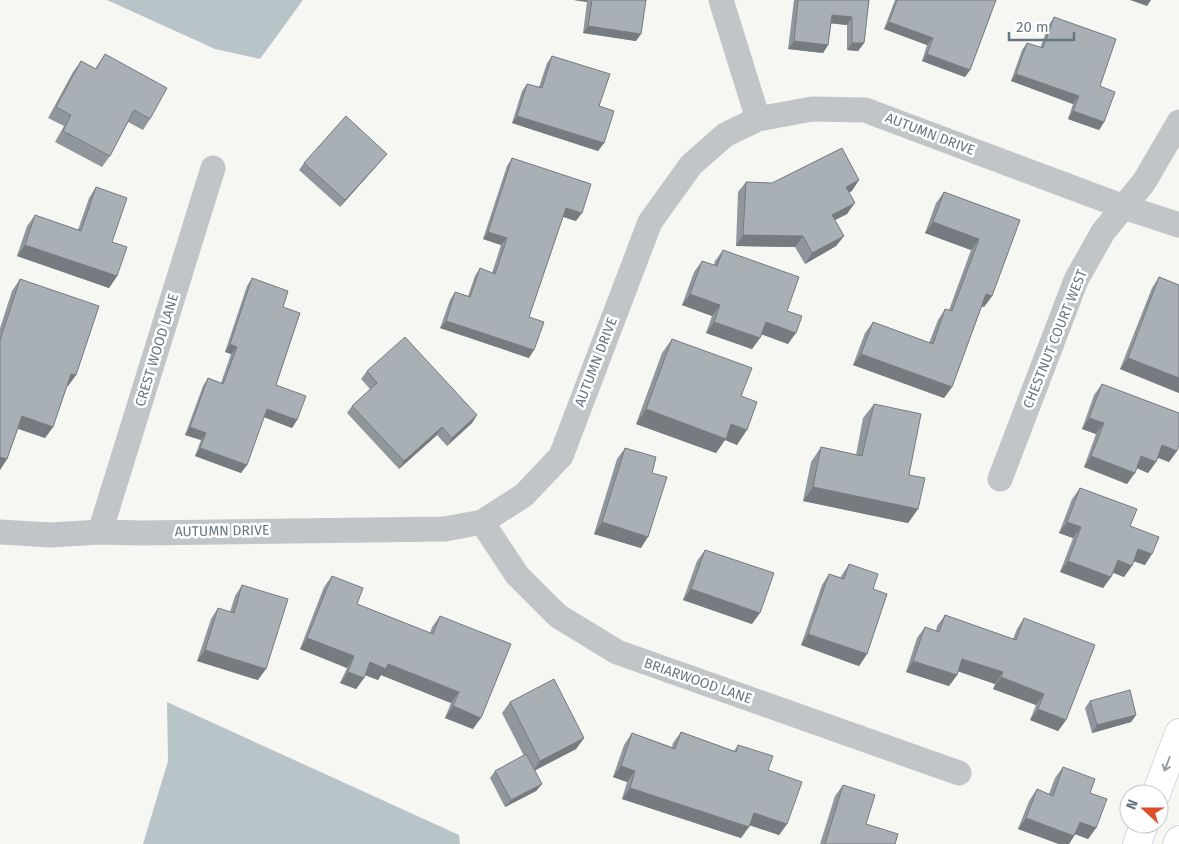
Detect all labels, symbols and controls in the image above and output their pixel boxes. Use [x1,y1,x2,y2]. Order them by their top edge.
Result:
scale bar [1009,10,1074,42]
text: 20 m [1016,18,1049,36]
street label: AUTUMN DRIVE [883,109,977,159]
street label: CHESTNUT COURT WEST [1019,266,1091,411]
street label: CREST WOOD LANE [132,291,182,409]
street label: AUTUMN DRIVE [571,315,621,409]
street label: AUTUMN DRIVE [174,522,270,540]
street label: BRIARWOOD LANE [642,655,754,707]
one-way arrow [1162,755,1171,771]
north arrow [1119,784,1169,834]
text: N [1123,797,1142,812]

